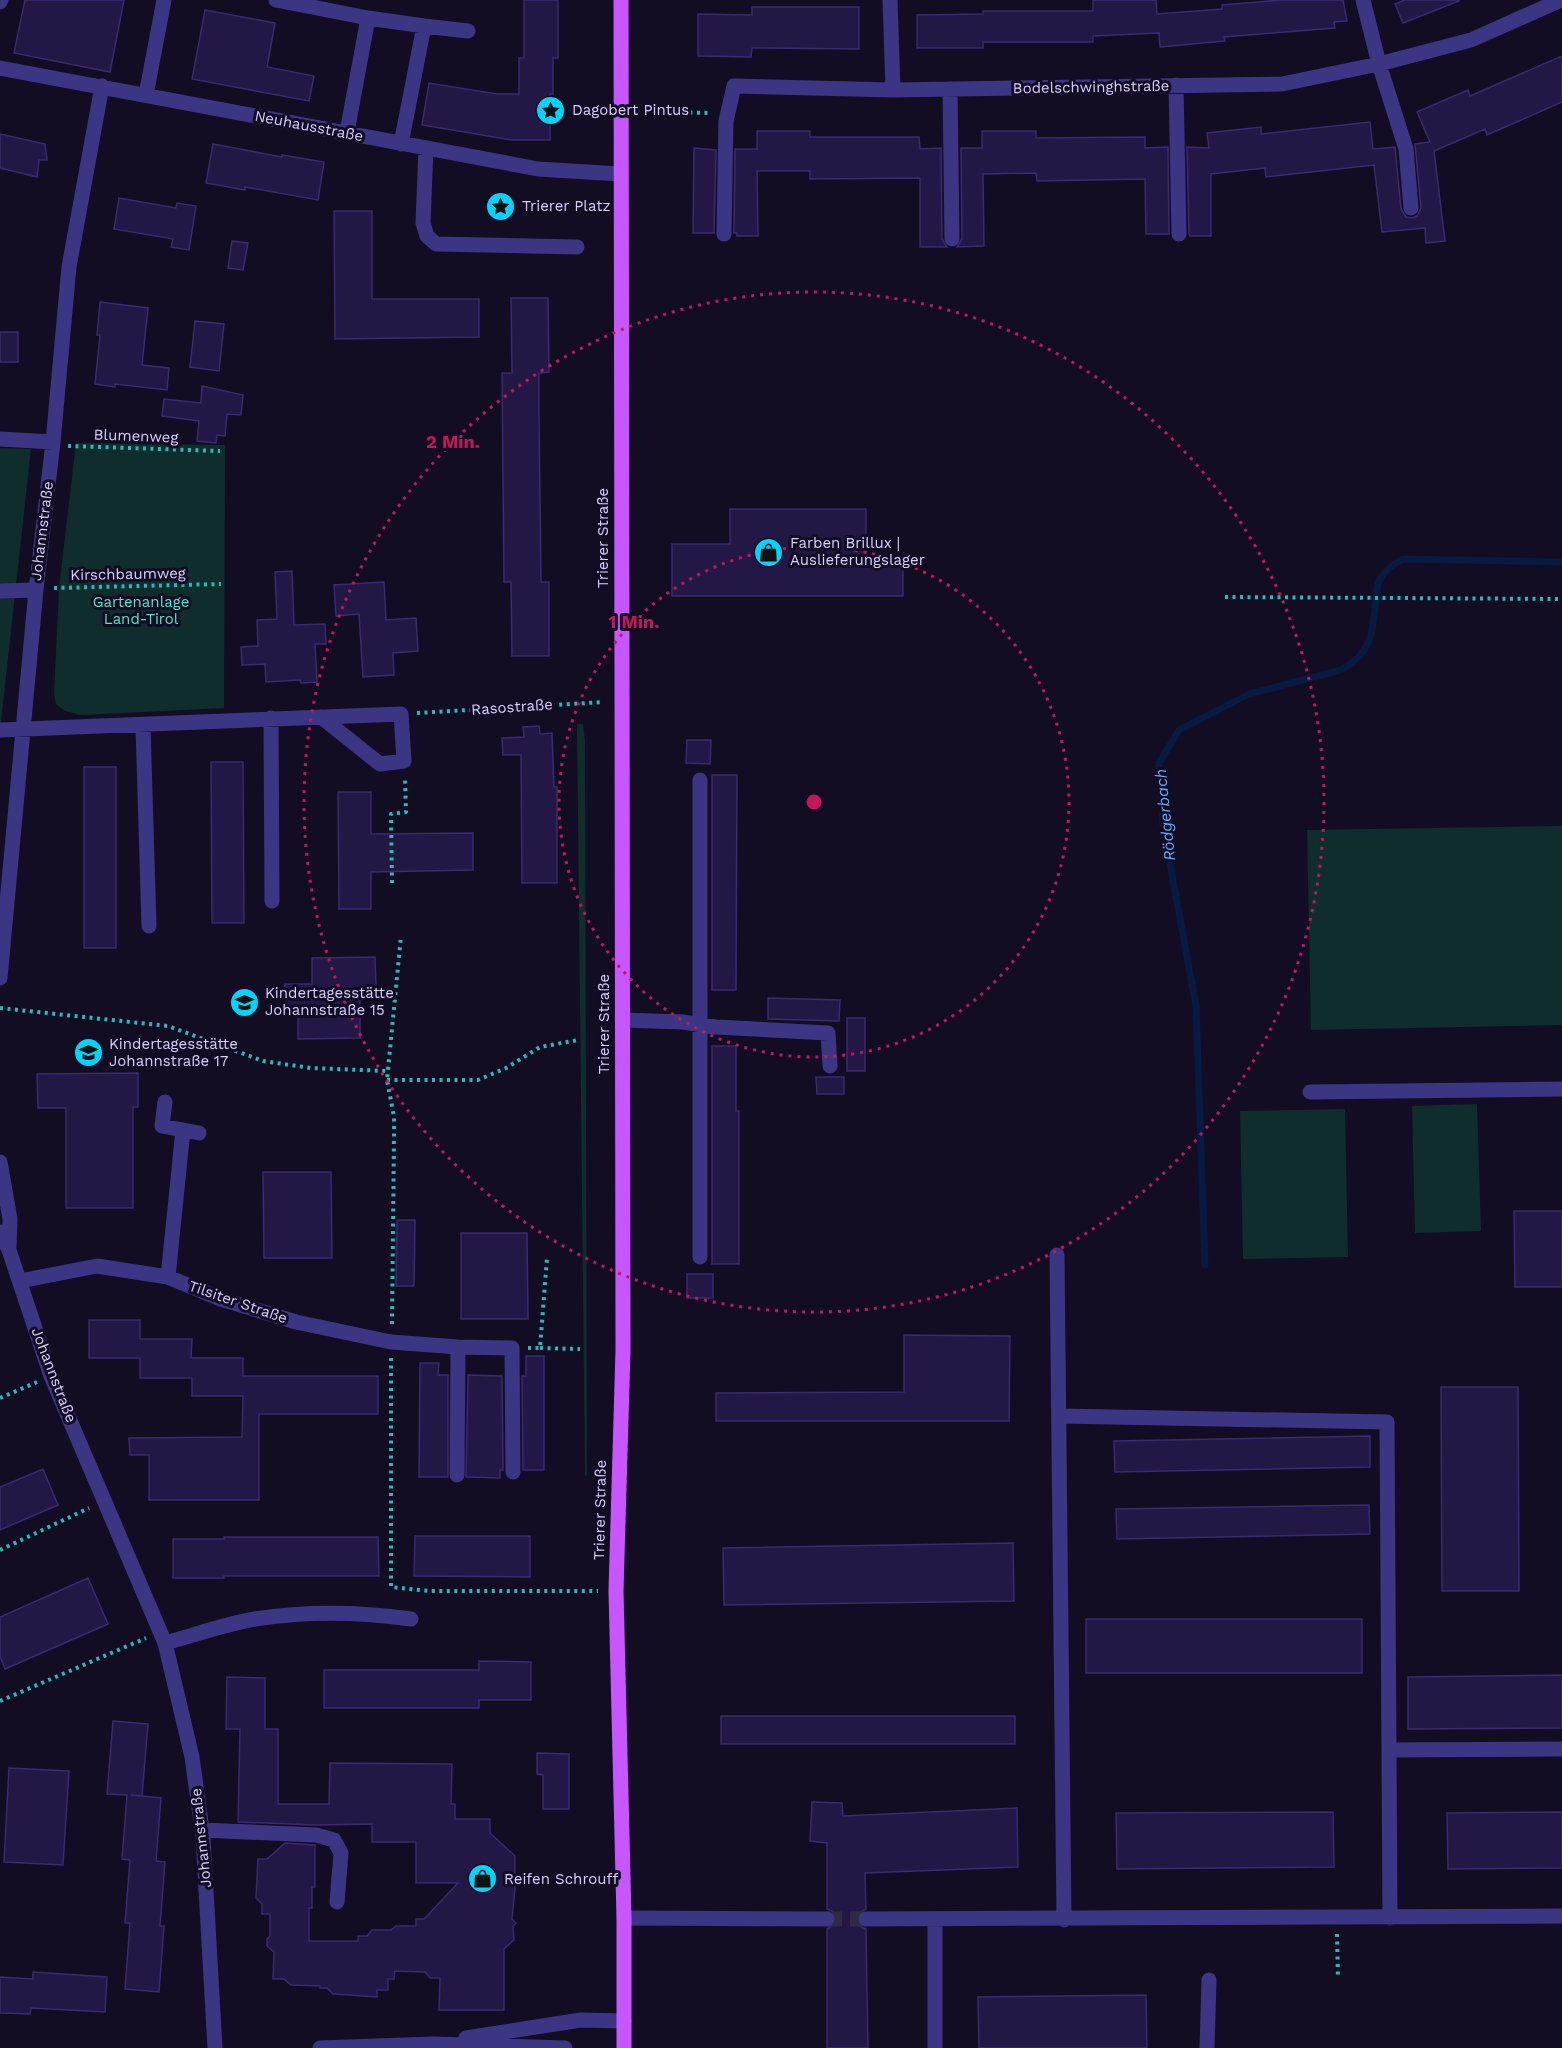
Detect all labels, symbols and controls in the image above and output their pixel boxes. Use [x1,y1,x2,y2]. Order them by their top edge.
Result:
street label: Bodelschwinghstraße [1013,77,1169,97]
place icon: Dagobert Pintus [535,94,567,126]
place label: Dagobert Pintus [572,101,689,119]
street label: Neuhausstraße [253,107,365,145]
place icon: Trierer Platz [485,190,517,222]
place label: Trierer Platz [522,197,610,215]
street label: Blumenweg [93,426,179,446]
text: 2 Min. [426,431,480,452]
street label: Johannstraße [27,480,57,582]
street label: Trierer Straße [594,488,612,588]
place label: Farben Brillux | Auslieferungslager [790,534,925,569]
shop icon: Farben Brillux | Auslieferungslager [753,536,785,568]
street label: Kirschbaumweg [70,564,186,584]
park label: Gartenanlage Land-Tirol [93,593,189,628]
text: 1 Min. [609,611,659,632]
street label: Rasostraße [471,695,553,719]
water label: Rödgerbach [1151,768,1179,862]
centre of rings [804,792,824,812]
street label: Trierer Straße [595,974,613,1074]
place label: Kindertagesstätte Johannstraße 15 [265,984,394,1019]
school or university icon: Kindertagesstätte Johannstraße 15 [228,986,260,1018]
place label: Kindertagesstätte Johannstraße 17 [109,1035,238,1070]
school or university icon: Kindertagesstätte Johannstraße 17 [72,1037,104,1069]
street label: Tilsiter Straße [186,1277,290,1327]
street label: Johannstraße [28,1325,80,1425]
street label: Trierer Straße [590,1460,610,1560]
street label: Johannstraße [187,1787,215,1889]
shop icon: Reifen Schrouff [467,1863,499,1895]
place label: Reifen Schrouff [504,1870,619,1888]

